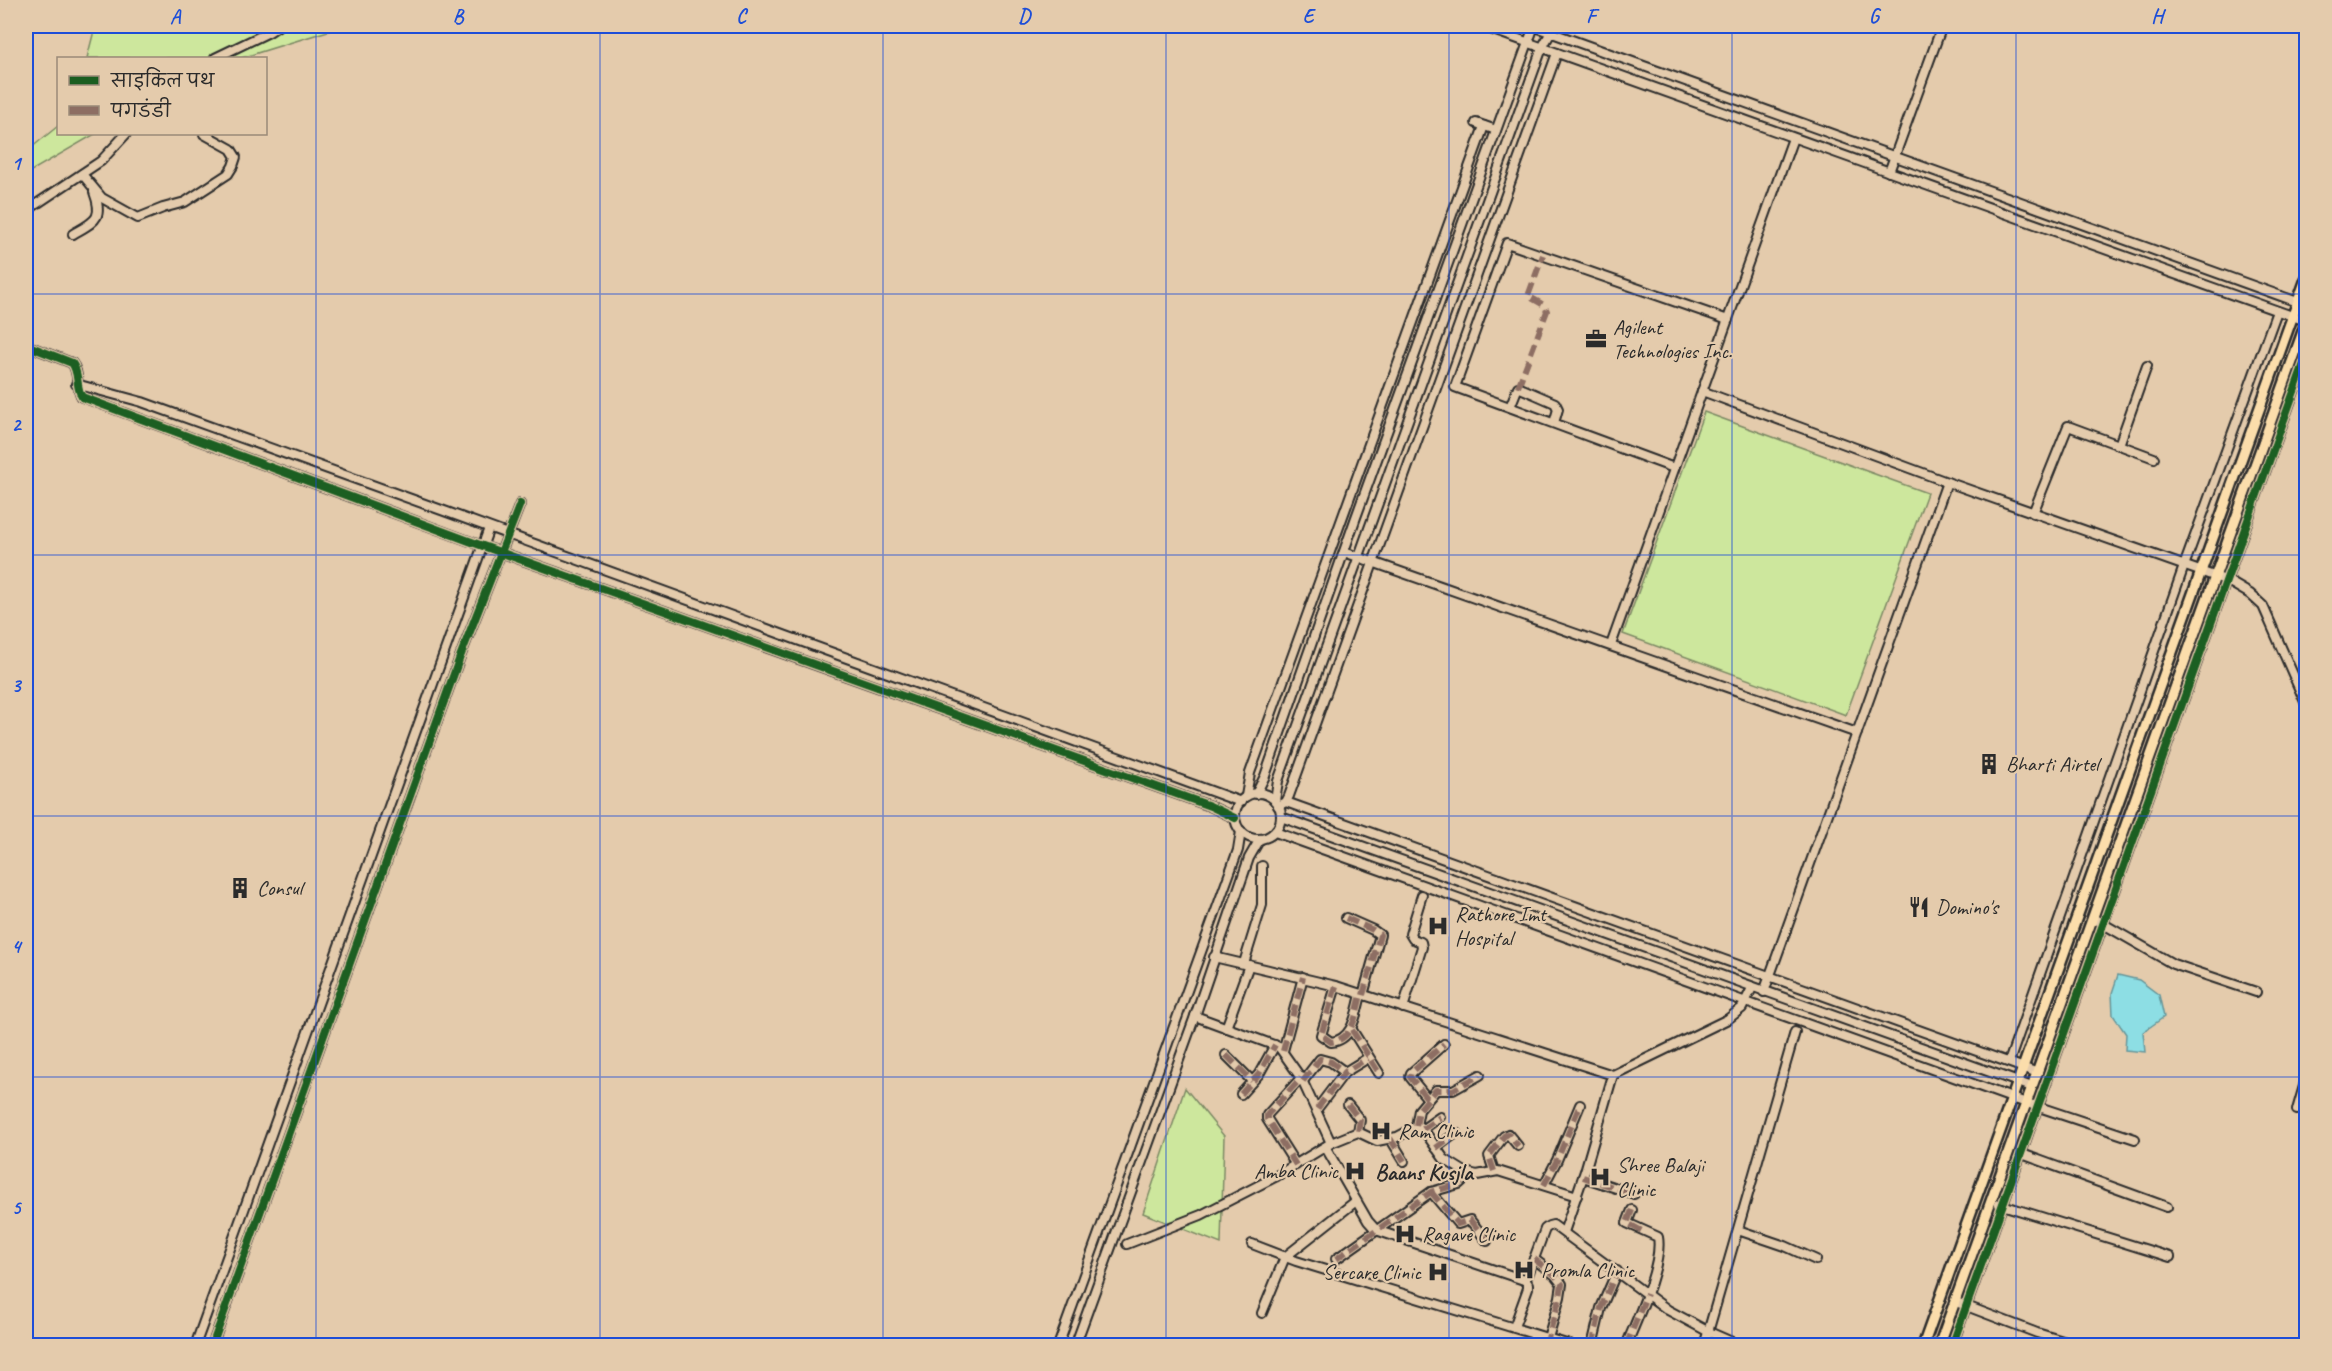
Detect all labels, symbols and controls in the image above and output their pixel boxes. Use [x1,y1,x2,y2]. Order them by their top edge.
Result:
text: A [170,4,182,29]
text: B [453,4,465,29]
text: C [736,4,748,29]
text: D [1018,4,1032,29]
text: E [1303,4,1317,29]
text: F [1586,4,1600,29]
text: G [1869,4,1882,29]
text: H [2151,4,2166,29]
legend [57,57,267,135]
text: साइकिल पथ [110,67,216,92]
text: पगडंडी [110,97,171,122]
text: 1 [12,151,23,176]
place label: Agilent Technologies Inc. [1613,314,1733,364]
office icon: Agilent Technologies Inc. [1584,327,1608,351]
text: 2 [12,412,23,437]
text: 3 [12,673,23,698]
place label: Bharti Airtel [2006,751,2102,777]
building icon: Bharti Airtel [1977,752,2001,776]
place label: Consul [257,875,306,901]
building icon: Consul [228,876,252,900]
place label: Domino's [1936,894,2000,920]
restaurant icon: Domino's [1907,895,1931,919]
place label: Rathore Imt Hospital [1455,901,1548,951]
hospital icon: Rathore Imt Hospital [1426,914,1450,938]
text: 4 [12,934,24,959]
place label: Ram Clinic [1398,1118,1475,1144]
hospital icon: Ram Clinic [1369,1119,1393,1143]
place label: Shree Balaji Clinic [1617,1152,1707,1202]
place label: Amba Clinic [1254,1158,1340,1184]
hospital icon: Amba Clinic [1343,1159,1367,1183]
district label: Baans Kusjla [1375,1159,1475,1187]
hospital icon: Shree Balaji Clinic [1588,1165,1612,1189]
text: 5 [12,1195,23,1220]
place label: Ragave Clinic [1422,1221,1517,1247]
hospital icon: Ragave Clinic [1393,1222,1417,1246]
place label: Promla Clinic [1541,1257,1635,1283]
hospital icon: Promla Clinic [1512,1258,1536,1282]
place label: Sercare Clinic [1323,1259,1422,1285]
hospital icon: Sercare Clinic [1426,1260,1450,1284]

